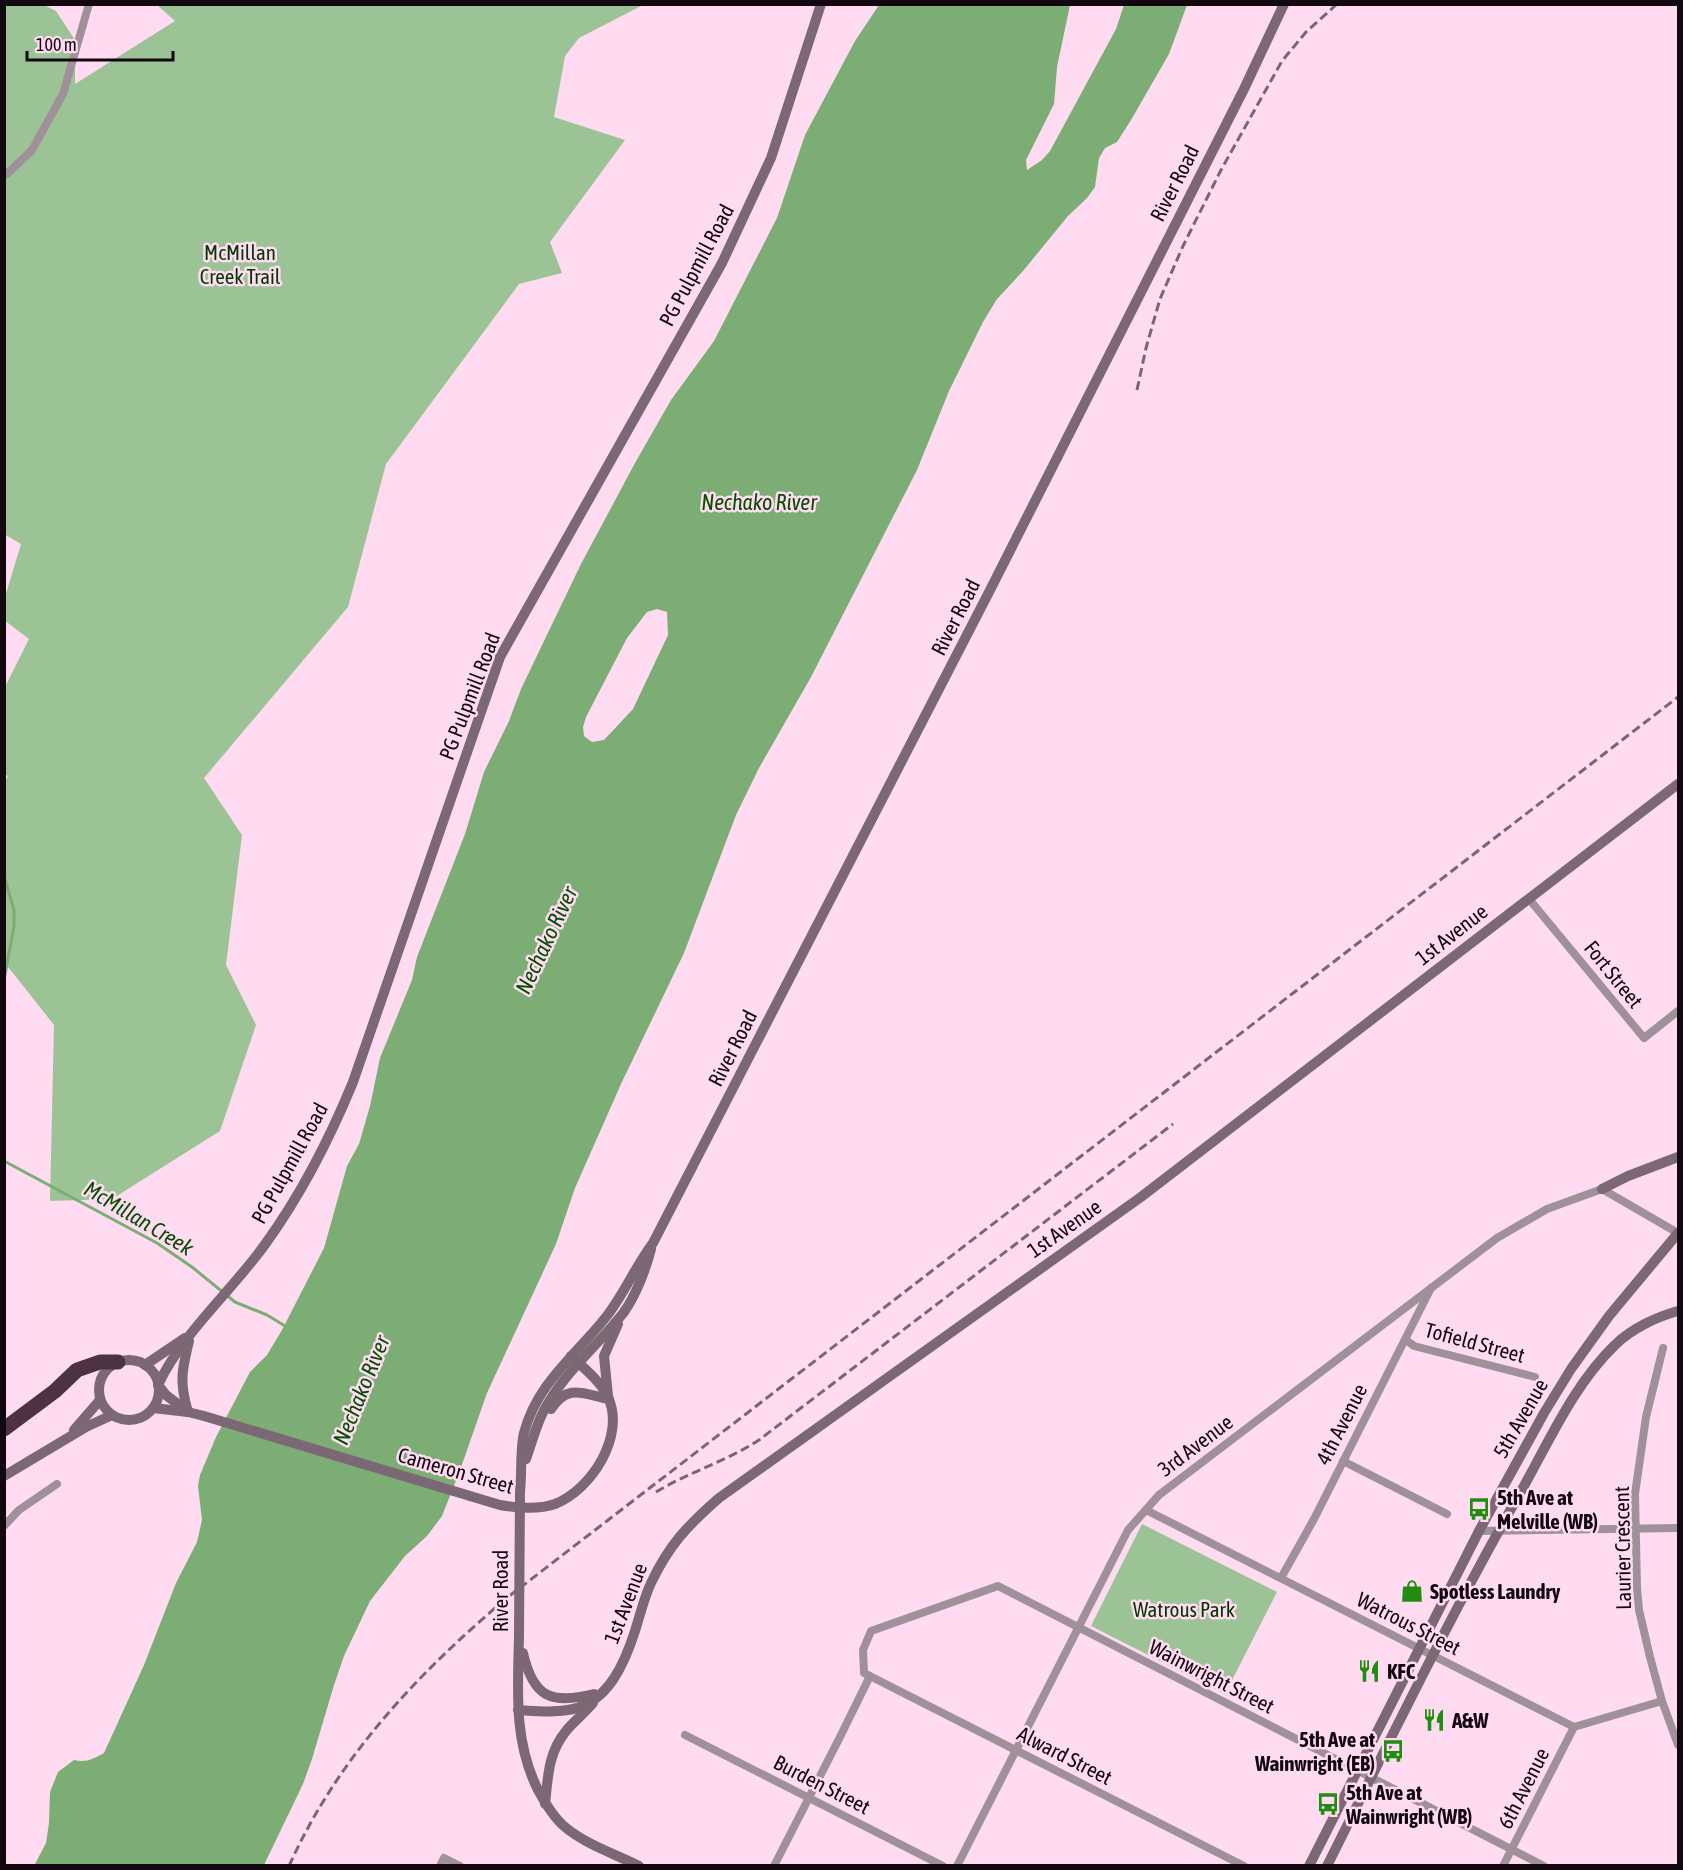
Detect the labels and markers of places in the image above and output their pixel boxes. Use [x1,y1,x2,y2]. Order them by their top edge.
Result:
place label: 5th Ave at Melville (WB) [1497,1485,1598,1533]
bus stop icon: 5th Ave at Melville (WB) [1466,1496,1492,1522]
shop icon: Spotless Laundry [1399,1578,1425,1604]
place label: Spotless Laundry [1430,1579,1561,1603]
restaurant icon: KFC [1356,1658,1382,1684]
place label: KFC [1387,1659,1416,1683]
restaurant icon: A&W [1421,1707,1447,1733]
place label: A&W [1451,1708,1489,1732]
place label: 5th Ave at Wainwright (EB) [1254,1727,1375,1775]
bus stop icon: 5th Ave at Wainwright (EB) [1380,1738,1406,1764]
place label: 5th Ave at Wainwright (WB) [1345,1780,1472,1828]
bus stop icon: 5th Ave at Wainwright (WB) [1315,1791,1341,1817]

